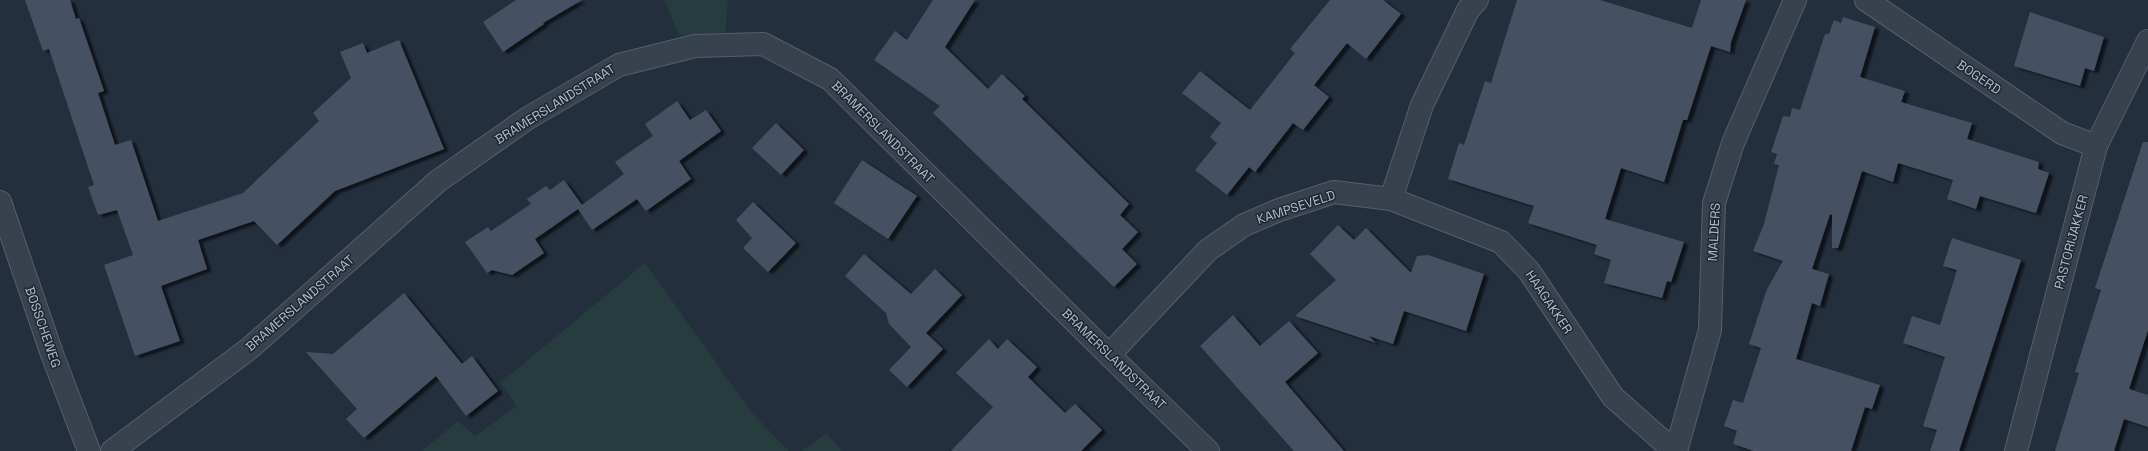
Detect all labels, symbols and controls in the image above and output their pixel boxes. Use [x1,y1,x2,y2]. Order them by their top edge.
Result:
street label: BOGERD [1954,56,2004,98]
street label: BRAMERSLANDSTRAAT [492,60,619,148]
street label: BRAMERSLANDSTRAAT [828,77,938,187]
street label: KAMPSEVELD [1255,186,1337,228]
street label: PASTORIJAKKER [2050,193,2092,291]
street label: MALDERS [1704,202,1724,262]
street label: BRAMERSLANDSTRAAT [242,251,358,355]
street label: HAAGAKKER [1522,267,1576,337]
street label: BOSSCHEWEG [21,284,65,370]
street label: BRAMERSLANDSTRAAT [1058,305,1170,414]

